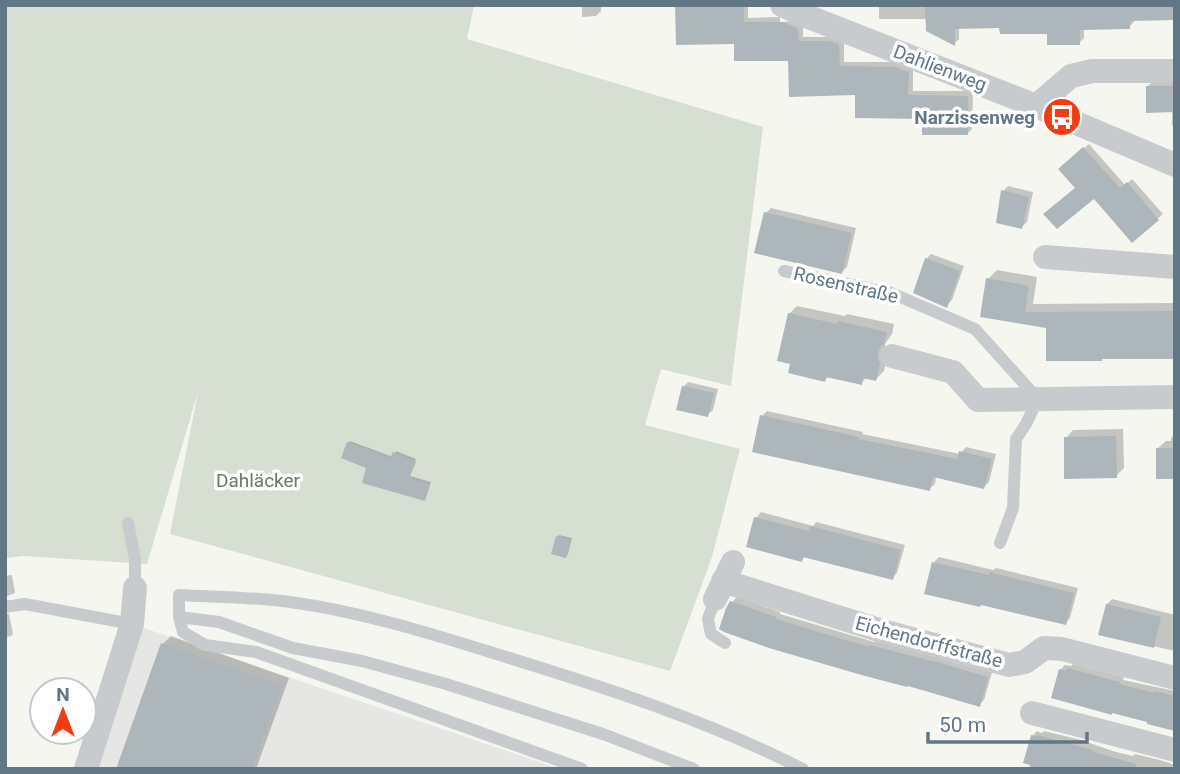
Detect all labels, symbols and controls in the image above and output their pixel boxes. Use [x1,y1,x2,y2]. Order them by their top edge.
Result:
street label: Dahlienweg [890,40,990,96]
bus stop icon: Narzissenweg [1041,96,1083,138]
place label: Narzissenweg [914,106,1035,129]
street label: Rosenstraße [791,262,901,308]
park label: Dahläcker [216,469,301,492]
street label: Eichendorffstraße [853,611,1005,673]
north arrow [28,676,98,746]
text: N [56,683,70,706]
scale bar [928,700,1087,744]
text: 50 m [939,713,986,737]

